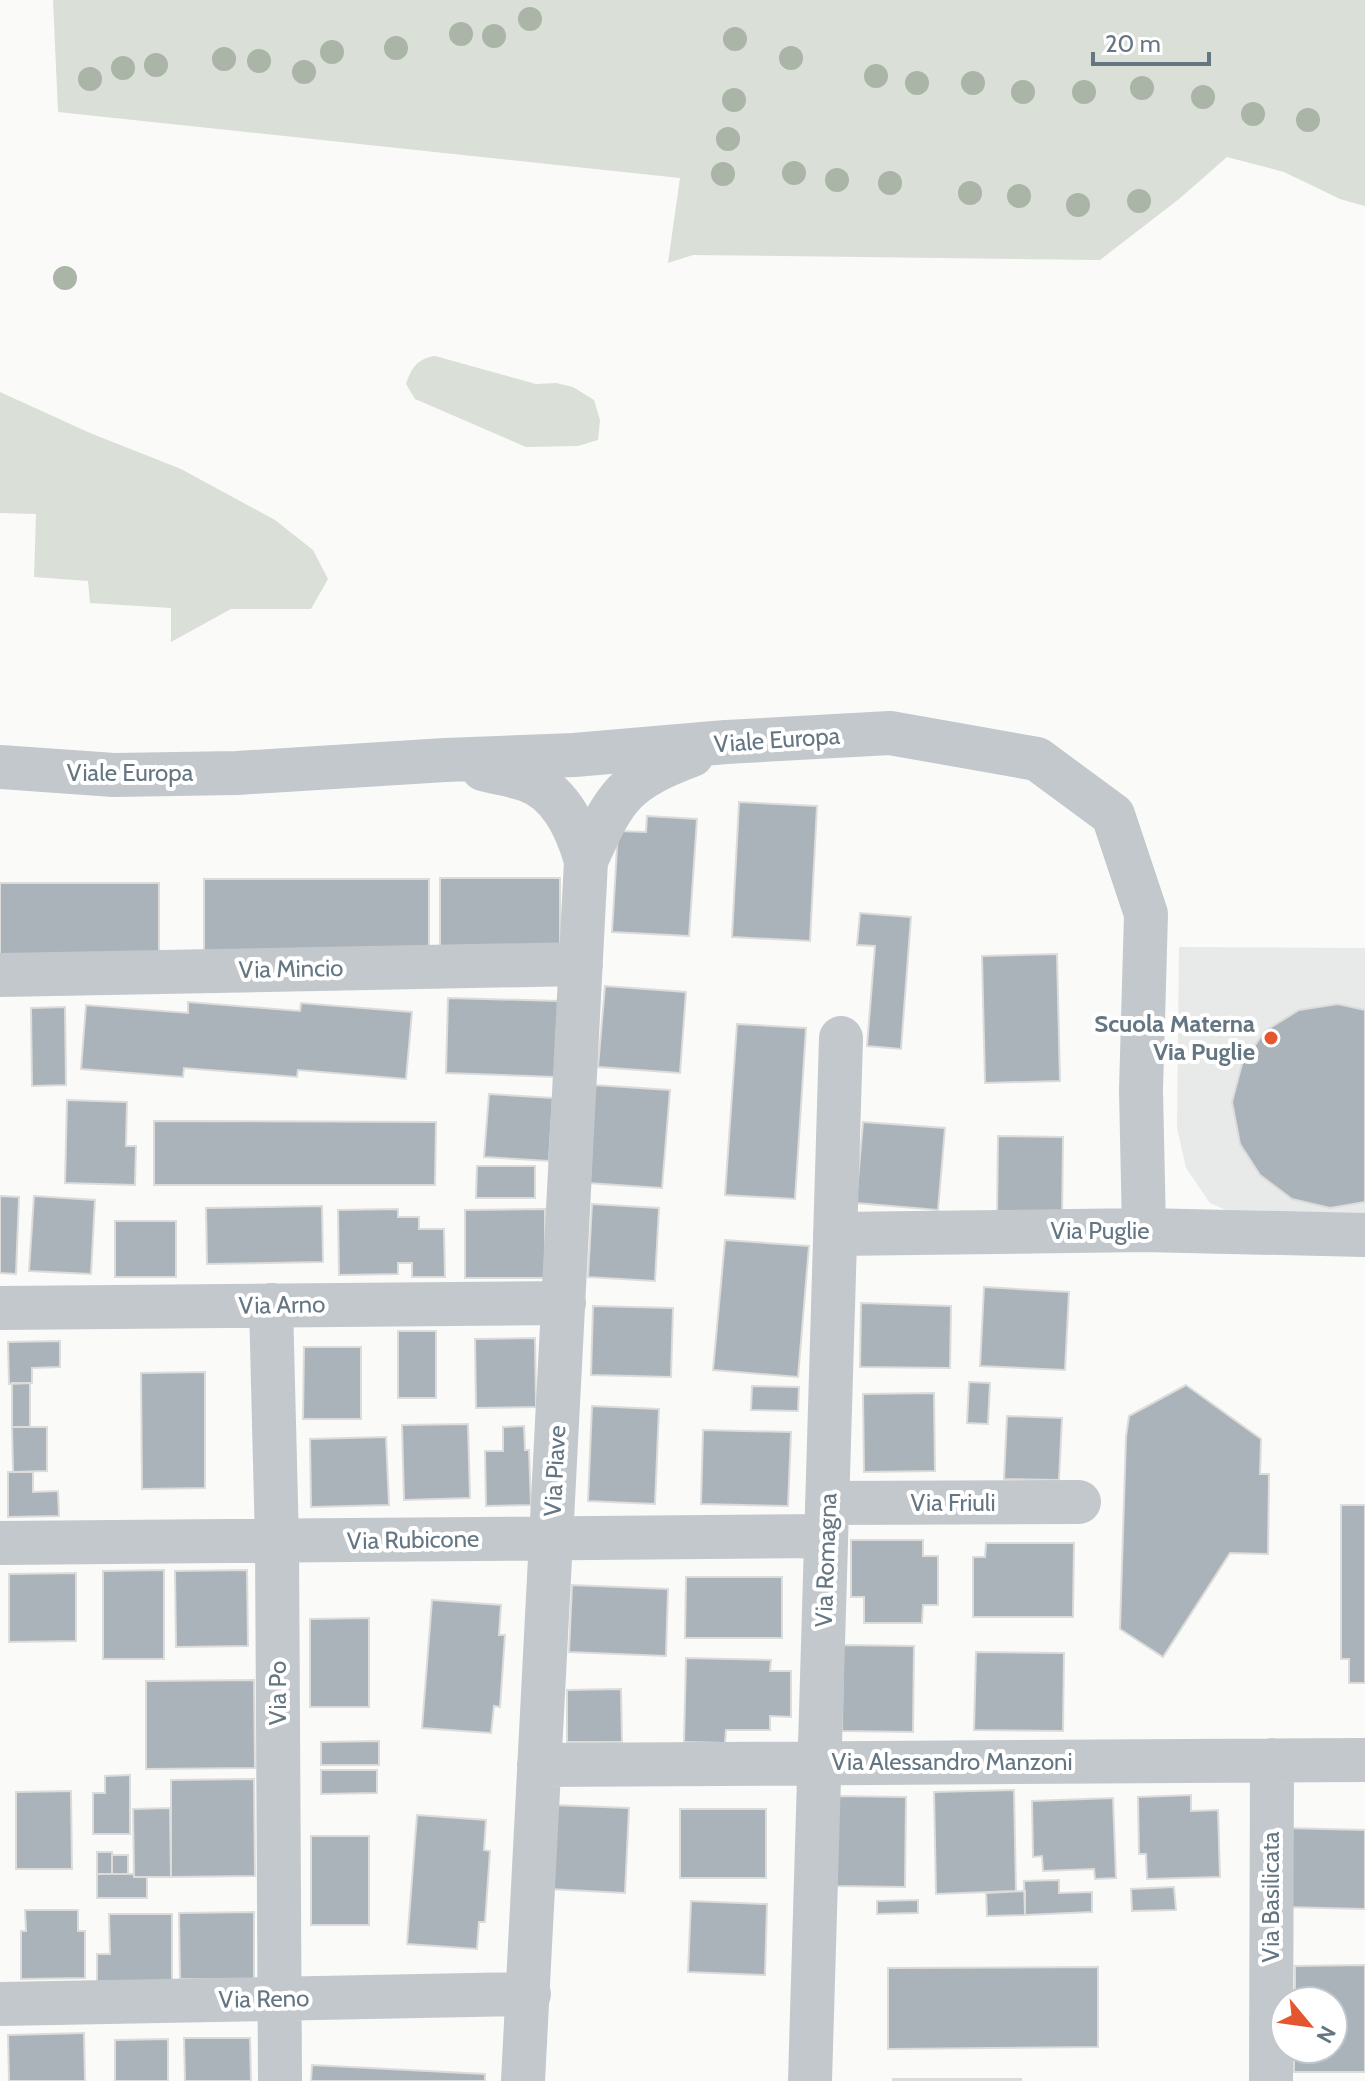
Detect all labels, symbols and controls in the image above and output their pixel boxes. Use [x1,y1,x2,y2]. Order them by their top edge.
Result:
scale bar [1093,16,1209,66]
text: 20 m [1105,29,1161,58]
street label: Viale Europa [713,721,841,758]
street label: Viale Europa [67,758,194,787]
street label: Via Mincio [238,953,344,984]
place label: Scuola Materna Via Puglie [1094,1009,1255,1066]
marker: Scuola Materna Via Puglie [1262,1029,1280,1047]
street label: Via Puglie [1051,1216,1149,1245]
street label: Via Arno [238,1289,326,1320]
street label: Via Piave [538,1425,571,1517]
street label: Via Friuli [910,1488,996,1517]
street label: Via Romagna [809,1492,842,1628]
street label: Via Rubicone [346,1524,479,1555]
street label: Via Po [263,1661,292,1725]
street label: Via Alessandro Manzoni [831,1747,1073,1776]
street label: Via Basilicata [1256,1831,1285,1963]
street label: Via Reno [218,1983,310,2014]
north arrow [1269,1985,1349,2065]
text: N [1310,2021,1342,2048]

